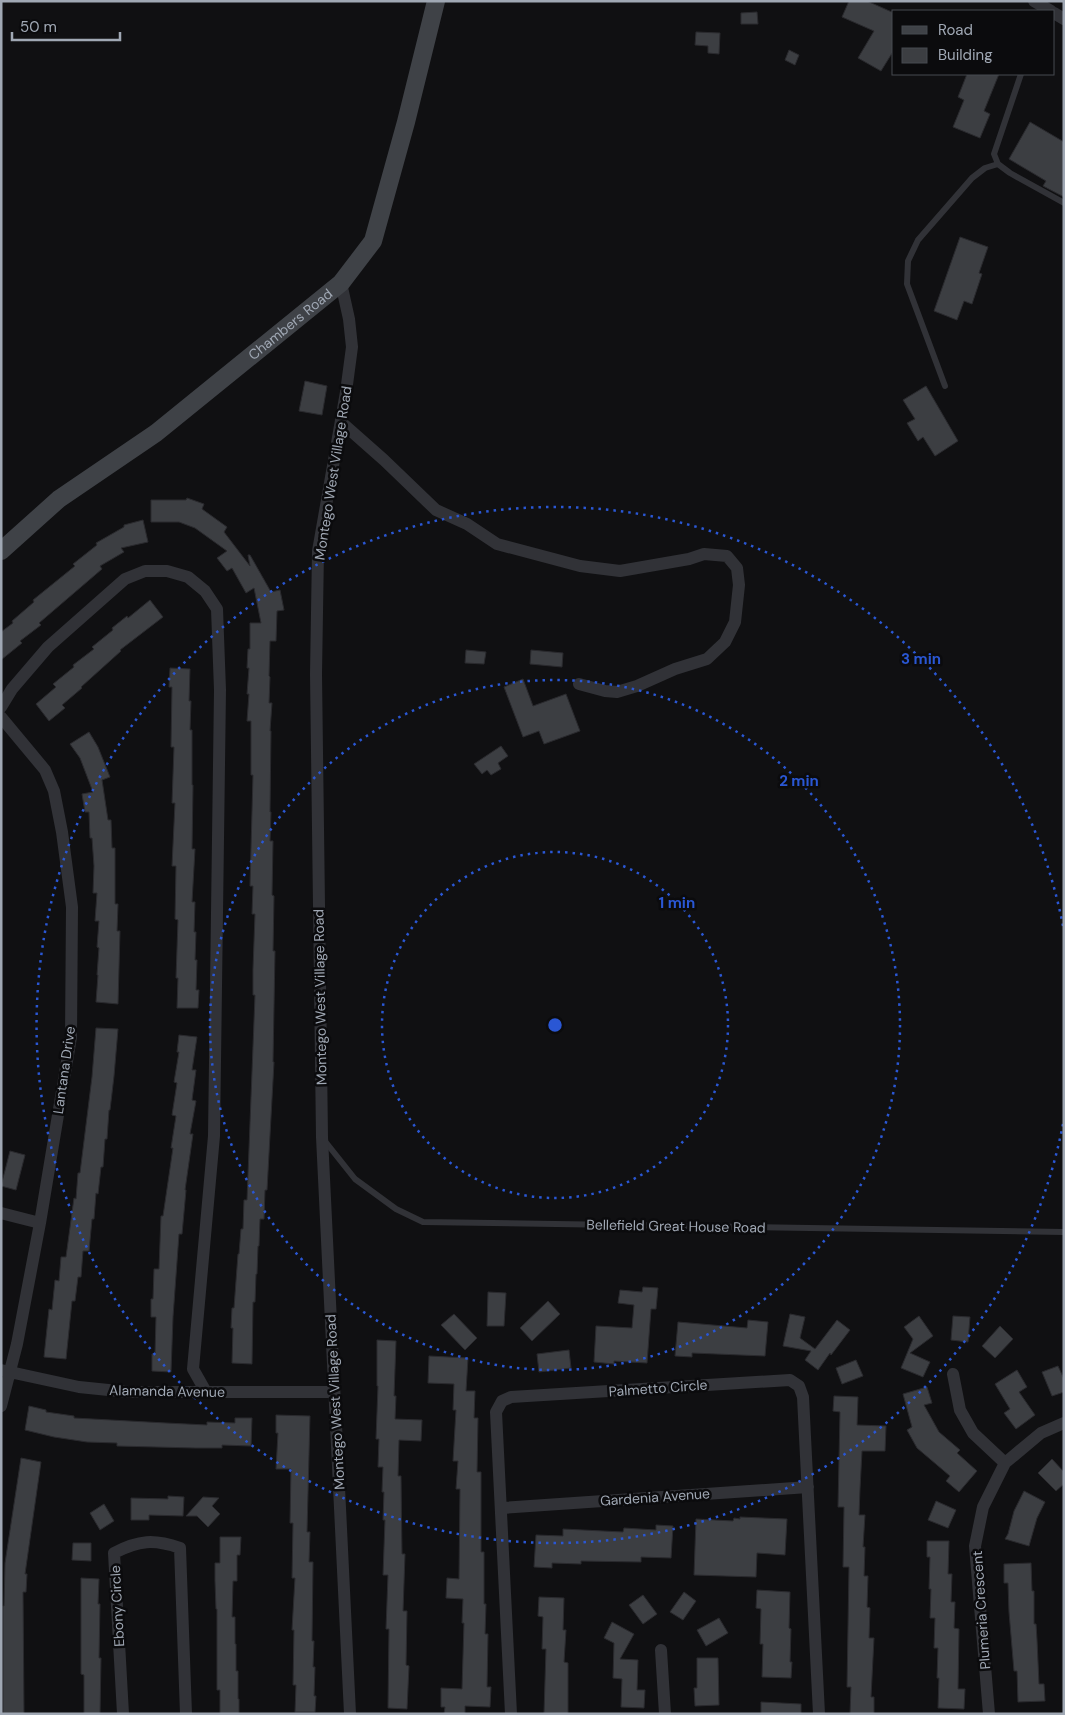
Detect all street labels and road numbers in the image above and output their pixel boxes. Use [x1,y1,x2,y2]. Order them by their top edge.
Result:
street label: Chambers Road [244,285,336,364]
street label: Montego West Village Road [310,385,356,561]
street label: Montego West Village Road [309,909,331,1085]
street label: Lantana Drive [49,1025,79,1115]
street label: Bellefield Great House Road [586,1215,766,1237]
street label: Montego West Village Road [321,1314,349,1490]
street label: Palmetto Circle [608,1376,708,1400]
street label: Alamanda Avenue [109,1381,225,1401]
street label: Gardenia Avenue [599,1484,711,1510]
street label: Plumeria Crescent [968,1550,994,1670]
street label: Ebony Circle [106,1565,128,1647]

